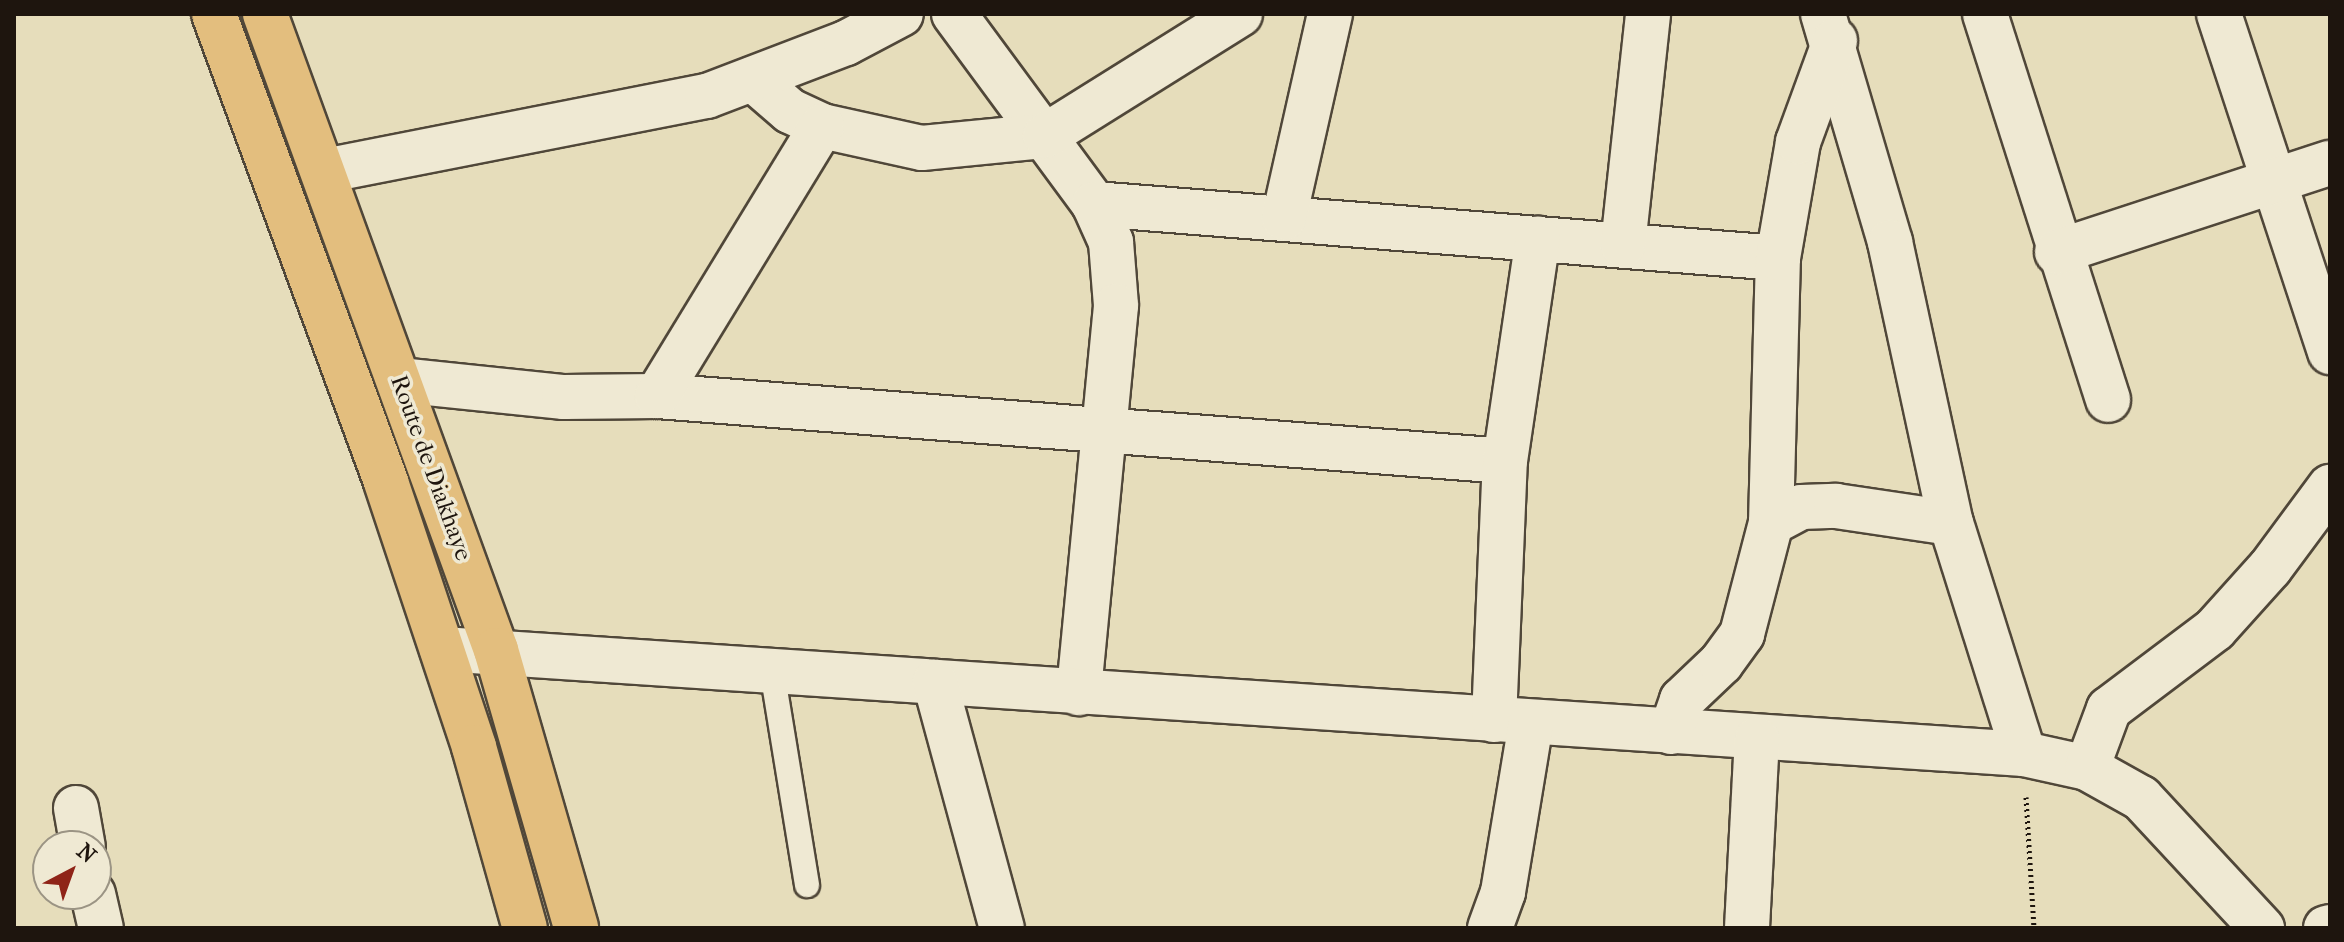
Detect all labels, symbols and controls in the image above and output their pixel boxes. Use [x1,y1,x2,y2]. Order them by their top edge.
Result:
street label: Route de Diakhaye [384,371,478,565]
north arrow [32,830,112,910]
text: N [72,838,101,869]

